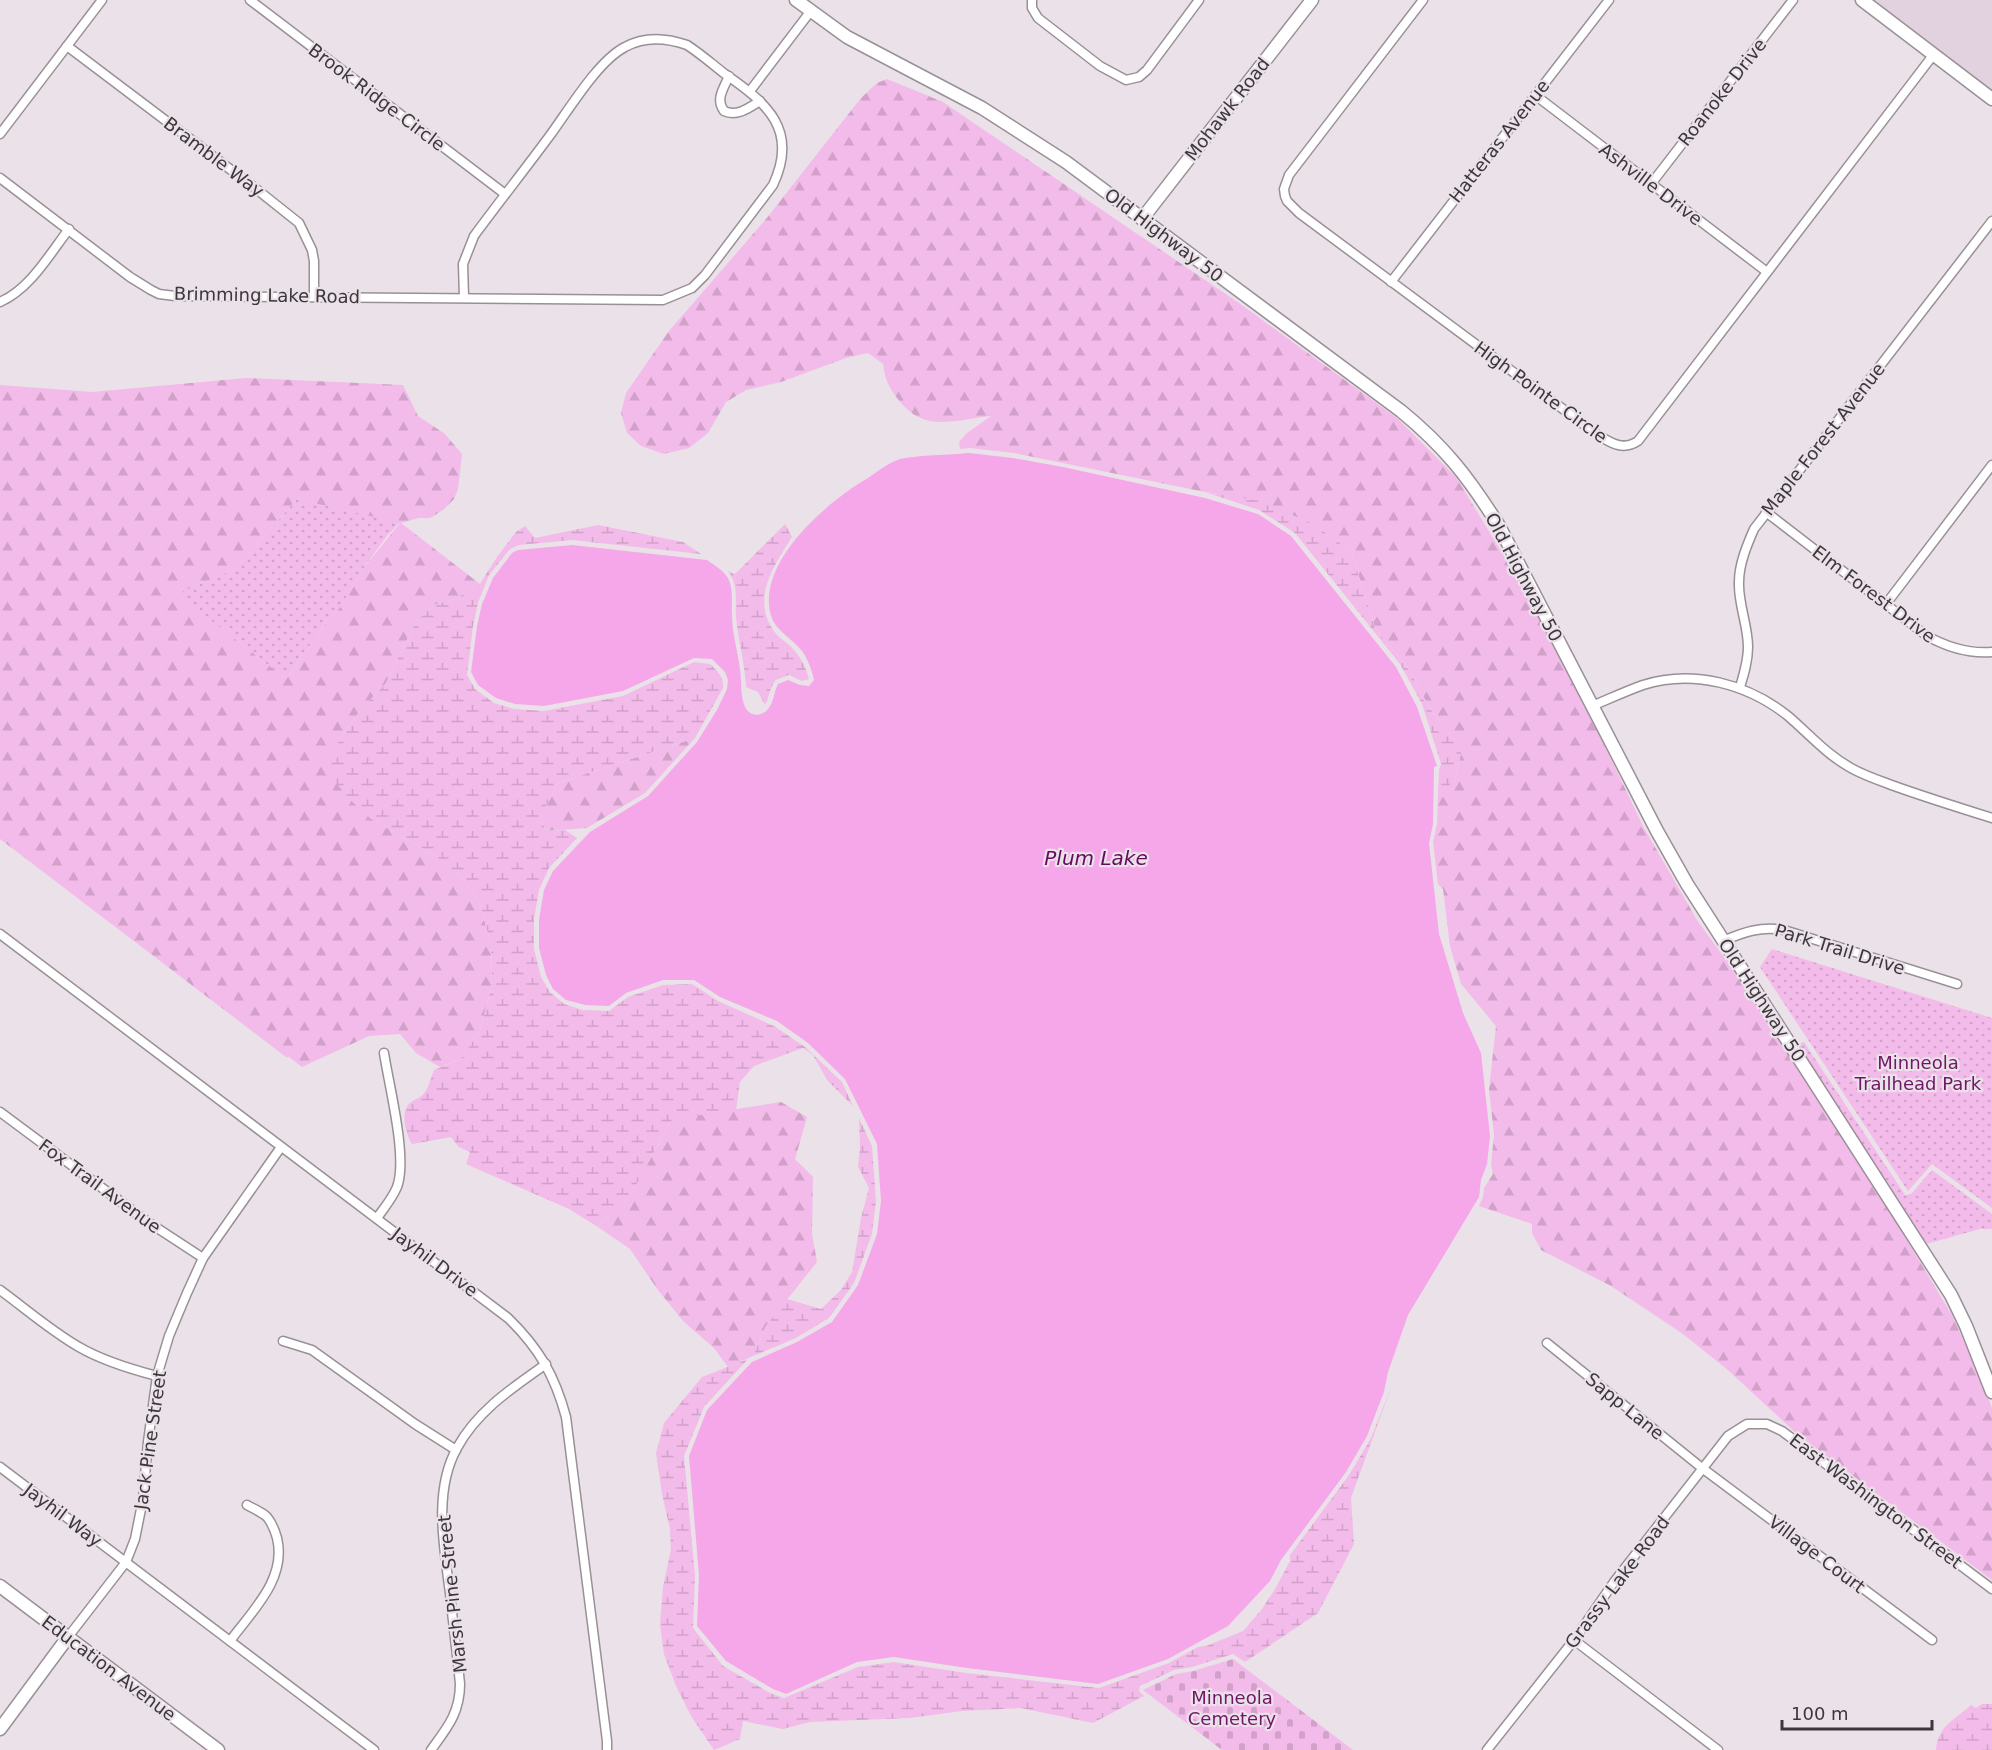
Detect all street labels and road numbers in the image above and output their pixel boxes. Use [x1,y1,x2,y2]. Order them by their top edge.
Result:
street label: Roanoke Drive [1673,34,1771,150]
street label: Brook Ridge Circle [305,39,449,155]
street label: Mohawk Road [1180,53,1274,165]
street label: Hatteras Avenue [1444,75,1554,207]
street label: Bramble Way [160,113,268,202]
street label: Ashville Drive [1595,138,1707,230]
street label: Old Highway 50 [1101,184,1227,286]
street label: Brimming Lake Road [174,283,360,307]
street label: High Pointe Circle [1470,337,1612,447]
street label: Maple Forest Avenue [1757,359,1889,519]
street label: Old Highway 50 [1481,509,1567,645]
street label: Elm Forest Drive [1808,541,1940,647]
street label: Park Trail Drive [1772,919,1908,979]
street label: Old Highway 50 [1714,934,1810,1066]
street label: Fox Trail Avenue [35,1135,165,1237]
street label: Jayhil Drive [387,1222,482,1301]
street label: Sapp Lane [1582,1368,1668,1444]
street label: Jack Pine Street [130,1369,170,1512]
street label: East Washington Street [1786,1429,1966,1573]
street label: Jayhil Way [19,1478,107,1551]
street label: Village Court [1765,1511,1869,1597]
street label: Grassy Lake Road [1560,1512,1674,1652]
street label: Marsh Pine Street [433,1514,471,1674]
street label: Education Avenue [38,1611,180,1725]

